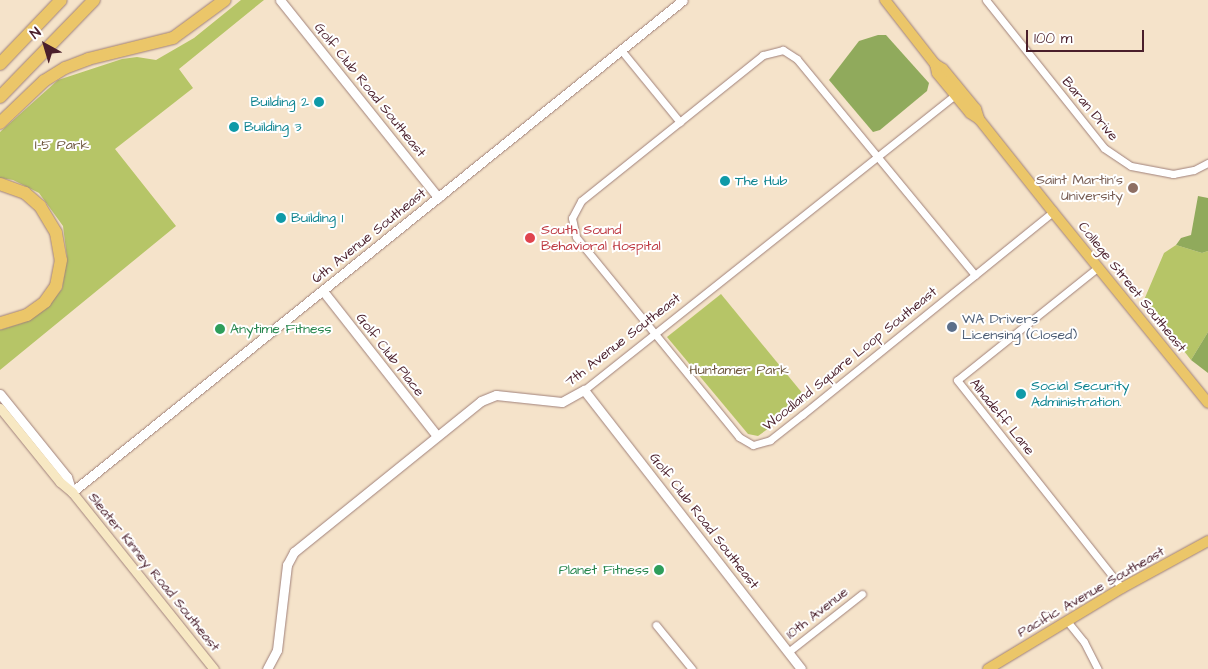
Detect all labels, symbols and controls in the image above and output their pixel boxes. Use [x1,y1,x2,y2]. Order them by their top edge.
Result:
street label: Golf Club Road Southeast [311,19,429,161]
north arrow [20,20,70,70]
scale bar [1028,20,1146,52]
text: N [26,23,45,44]
text: 100 m [1034,28,1073,49]
street label: Baran Drive [1058,74,1122,144]
place label: Building 2 [250,94,309,110]
marker: Building 2 [313,96,325,108]
place label: Building 3 [244,119,302,135]
marker: Building 3 [228,121,240,133]
park label: I-5 Park [35,137,89,153]
place label: Saint Martin's University [1036,172,1123,204]
place label: The Hub [735,173,787,189]
marker: The Hub [719,175,731,187]
marker: Saint Martin's University [1127,182,1139,194]
street label: 6th Avenue Southeast [309,185,429,287]
place label: Building 1 [291,210,343,226]
marker: Building 1 [275,212,287,224]
street label: College Street Southeast [1074,218,1190,356]
place label: South Sound Behavioral Hospital [541,222,661,254]
marker: South Sound Behavioral Hospital [523,231,537,245]
street label: Woodland Square Loop Southeast [759,283,941,435]
street label: 7th Avenue Southeast [562,290,684,390]
street label: Golf Club Place [352,310,428,400]
place label: WA Drivers Licensing (Closed) [962,311,1077,344]
place label: Anytime Fitness [230,321,332,337]
marker: WA Drivers Licensing (Closed) [946,321,958,333]
marker: Anytime Fitness [214,323,226,335]
park label: Huntamer Park [689,362,789,378]
street label: Alhadeff Lane [966,375,1038,459]
place label: Social Security Administration. [1031,378,1130,411]
marker: Social Security Administration. [1015,388,1027,400]
street label: Golf Club Road Southeast [646,450,762,592]
street label: Sleater Kinney Road Southeast [85,489,223,655]
street label: Pacific Avenue Southeast [1014,543,1168,641]
place label: Planet Fitness [559,562,649,578]
marker: Planet Fitness [653,564,665,576]
street label: 10th Avenue [783,584,851,642]

